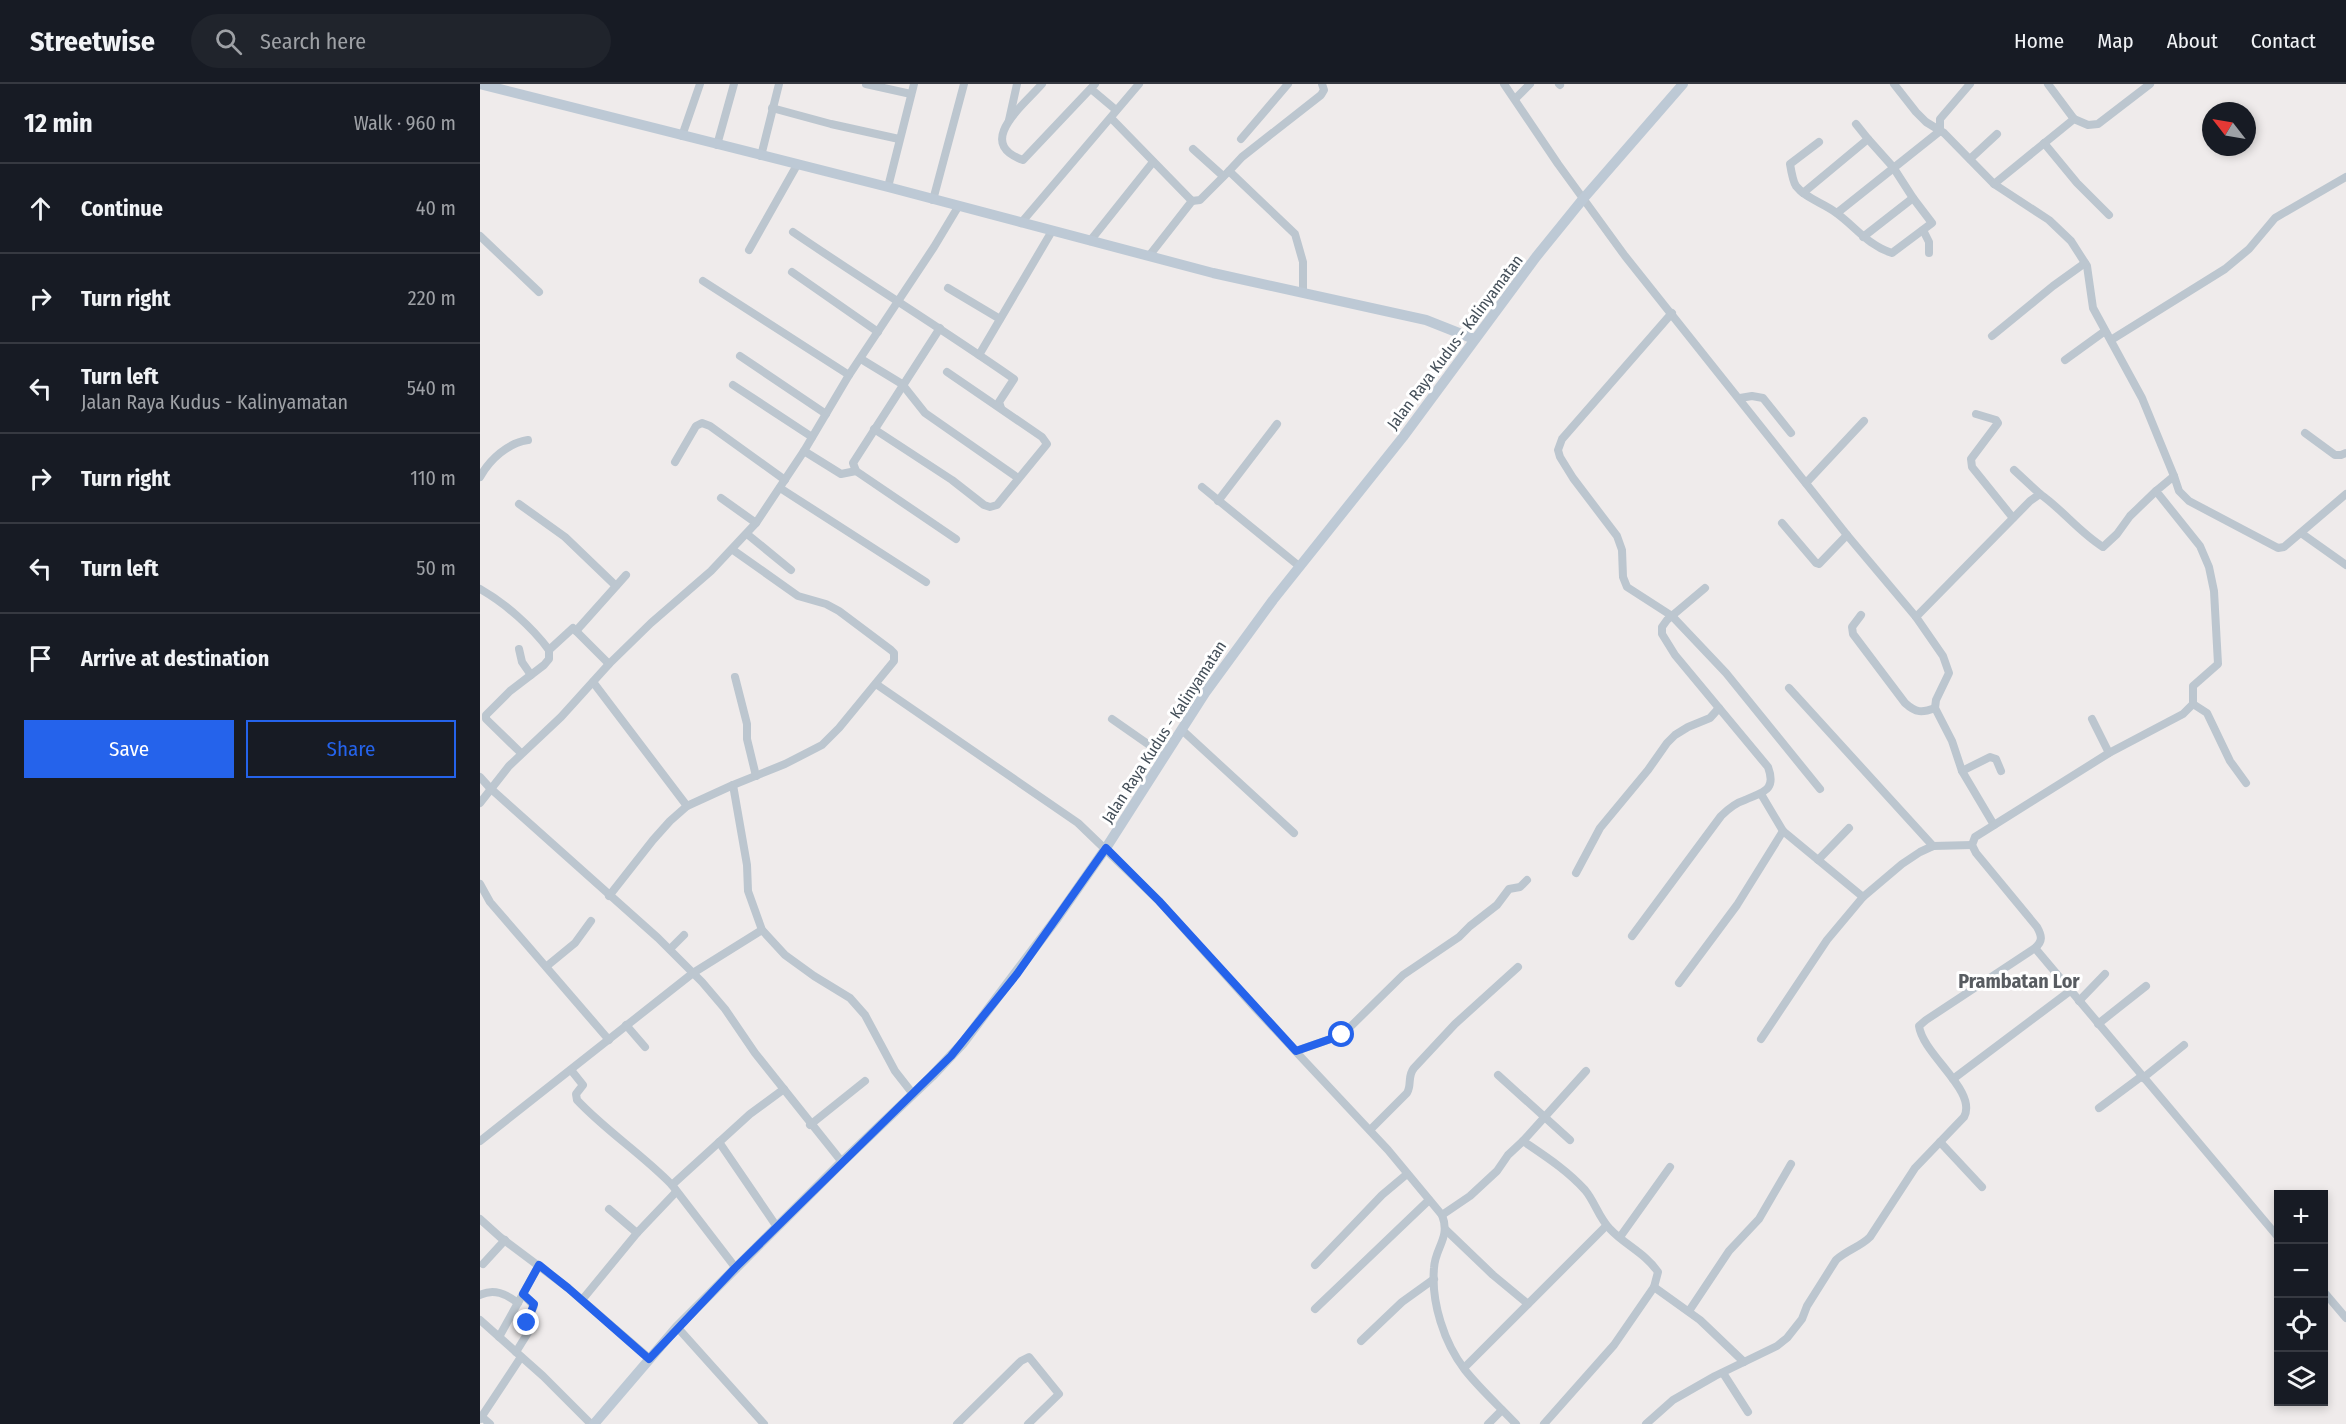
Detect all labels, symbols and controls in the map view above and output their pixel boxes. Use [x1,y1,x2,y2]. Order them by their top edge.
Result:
search box [191,14,611,68]
text: Streetwise [30,25,155,58]
icon: search [212,25,245,58]
text: Search here [260,28,366,55]
text: Home [2014,28,2064,54]
text: Map [2097,28,2134,54]
text: About [2167,28,2218,54]
text: Contact [2251,28,2316,54]
north arrow [2202,102,2256,156]
text: 12 min [24,108,93,139]
text: Walk · 960 m [354,111,456,135]
icon: ahead [24,192,57,225]
text: Continue [81,195,163,222]
text: 40 m [416,196,456,220]
street label: Jalan Raya Kudus - Kalinyamatan [1383,251,1527,433]
icon: right [24,282,57,315]
text: Turn right [81,285,170,312]
text: 220 m [408,286,456,310]
text: Turn left [81,363,159,390]
icon: left [24,372,57,405]
text: 540 m [407,376,456,400]
text: Jalan Raya Kudus - Kalinyamatan [81,390,348,414]
icon: right [24,462,57,495]
text: Turn right [81,465,170,492]
text: 110 m [410,466,456,490]
icon: left [24,552,57,585]
text: Turn left [81,555,159,582]
text: 50 m [416,556,456,580]
street label: Jalan Raya Kudus - Kalinyamatan [1098,637,1230,827]
icon: arrive [24,642,57,675]
text: Arrive at destination [81,645,269,672]
button: Save [24,720,234,778]
button: Share [246,720,456,778]
district label: Prambatan Lor [1958,969,2080,993]
route start [1328,1021,1354,1047]
map controls [2274,1190,2328,1406]
button: + [2274,1190,2328,1244]
button: − [2274,1244,2328,1298]
button: locate [2274,1298,2328,1352]
route end [513,1309,539,1335]
button: layers [2274,1352,2328,1406]

